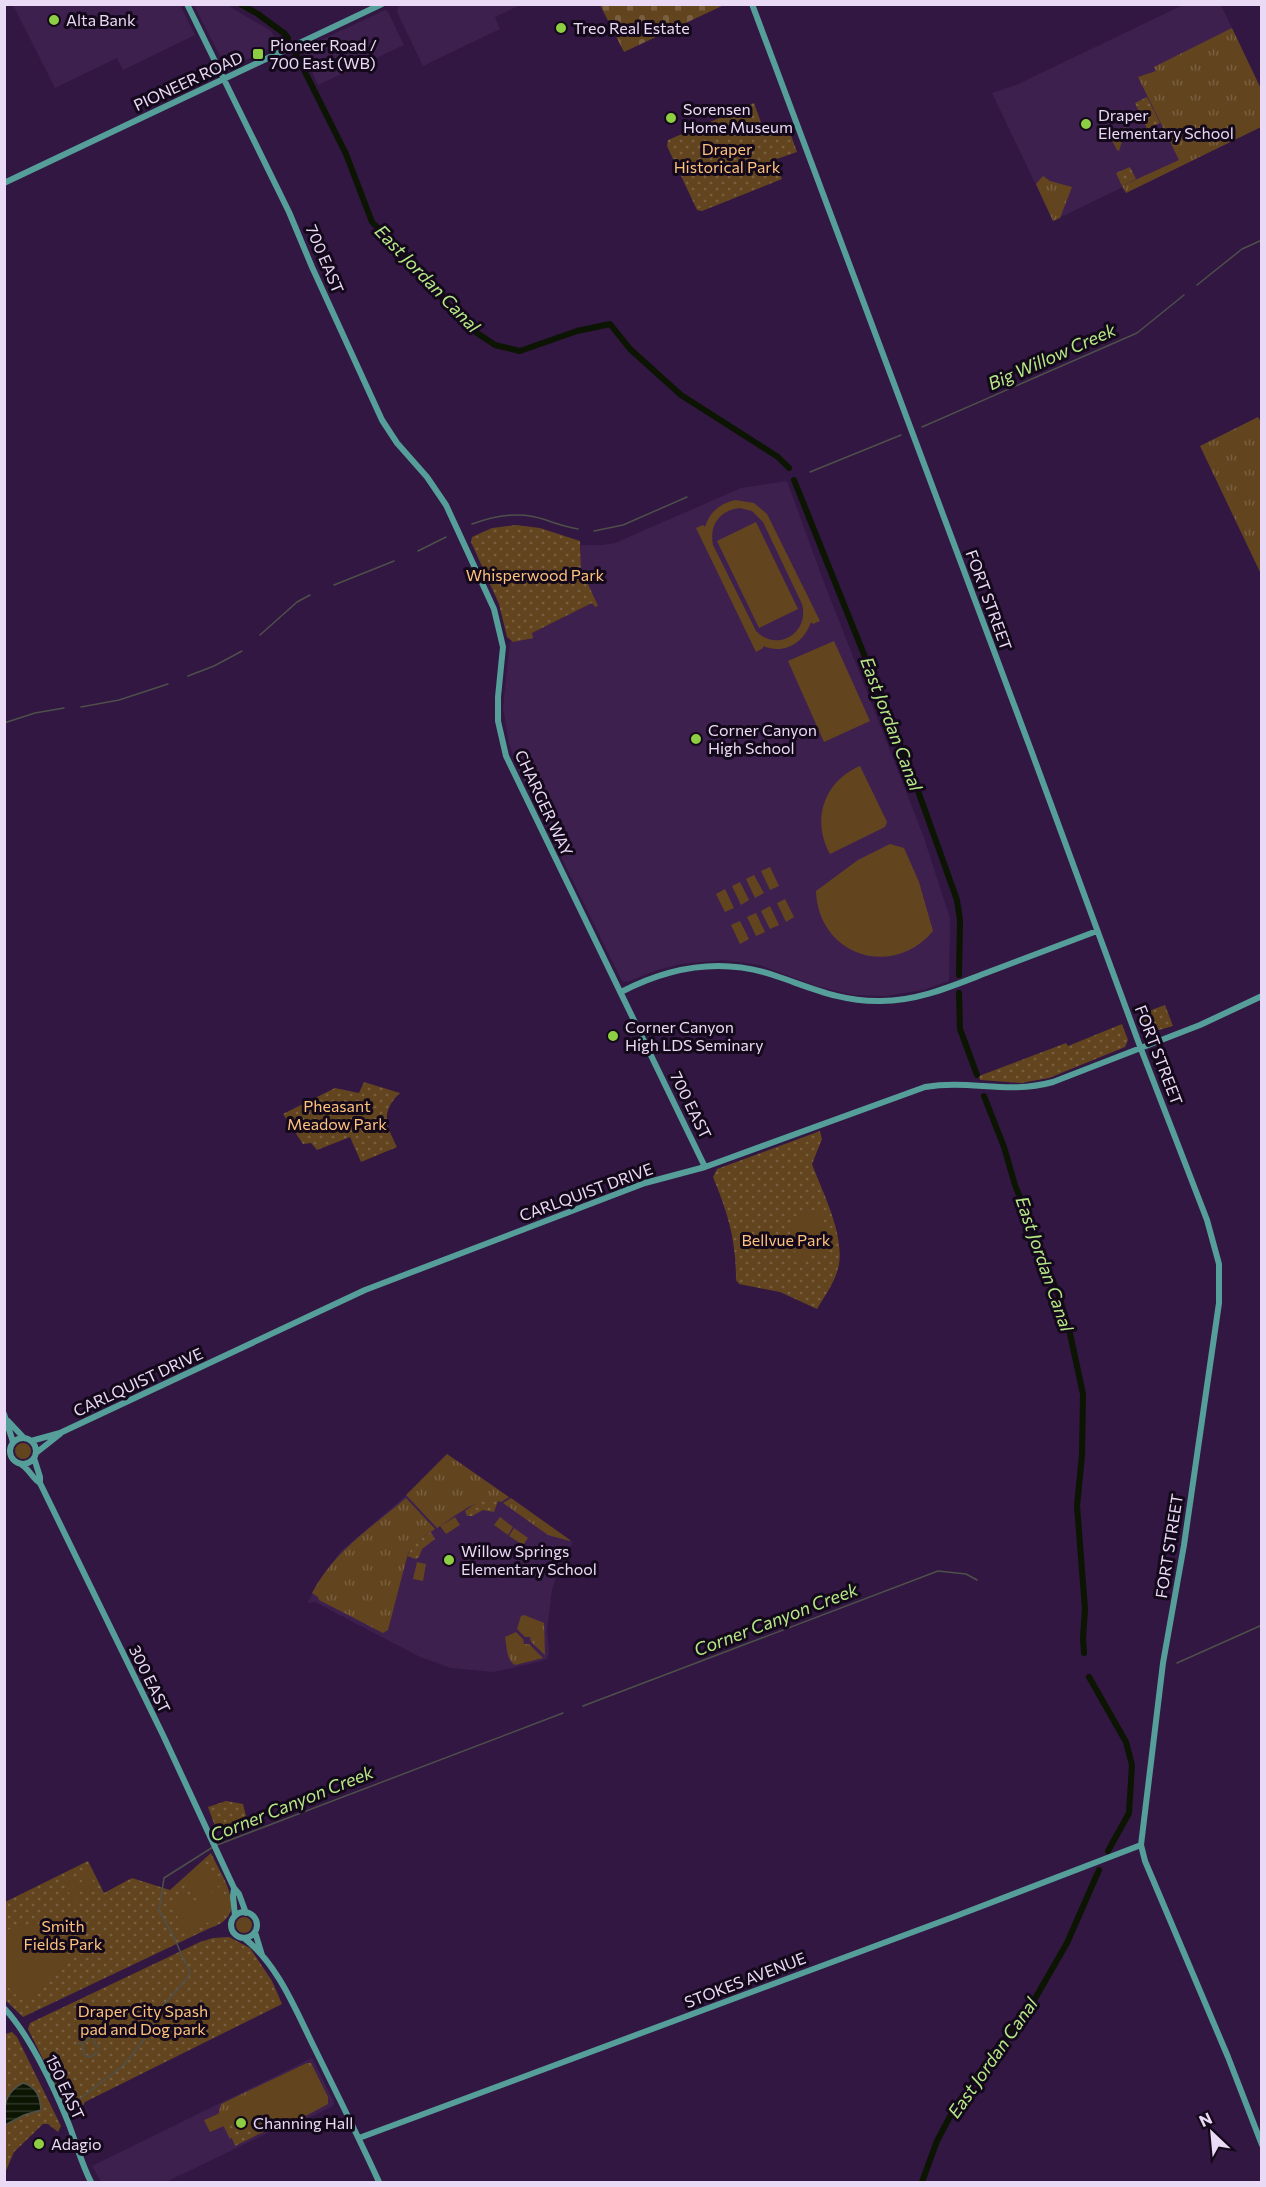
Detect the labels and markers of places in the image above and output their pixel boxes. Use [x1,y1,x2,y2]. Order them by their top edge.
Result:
place label: Alta Bank [66,10,136,29]
marker: Alta Bank [47,13,61,27]
place label: Treo Real Estate [573,18,690,37]
marker: Treo Real Estate [554,21,568,35]
place label: Pioneer Road / 700 East (WB) [270,35,377,72]
marker: Pioneer Road / 700 East (WB) [251,47,265,61]
place label: Sorensen Home Museum [683,99,793,136]
place label: Draper Elementary School [1098,105,1234,142]
marker: Sorensen Home Museum [664,111,678,125]
marker: Draper Elementary School [1079,117,1093,131]
place label: Corner Canyon High School [708,720,817,757]
marker: Corner Canyon High School [689,732,703,746]
place label: Corner Canyon High LDS Seminary [625,1017,764,1054]
marker: Corner Canyon High LDS Seminary [606,1029,620,1043]
place label: Willow Springs Elementary School [461,1541,597,1578]
marker: Willow Springs Elementary School [442,1553,456,1567]
place label: Channing Hall [253,2113,353,2132]
marker: Channing Hall [234,2116,248,2130]
place label: Adagio [51,2134,102,2153]
marker: Adagio [32,2137,46,2151]

